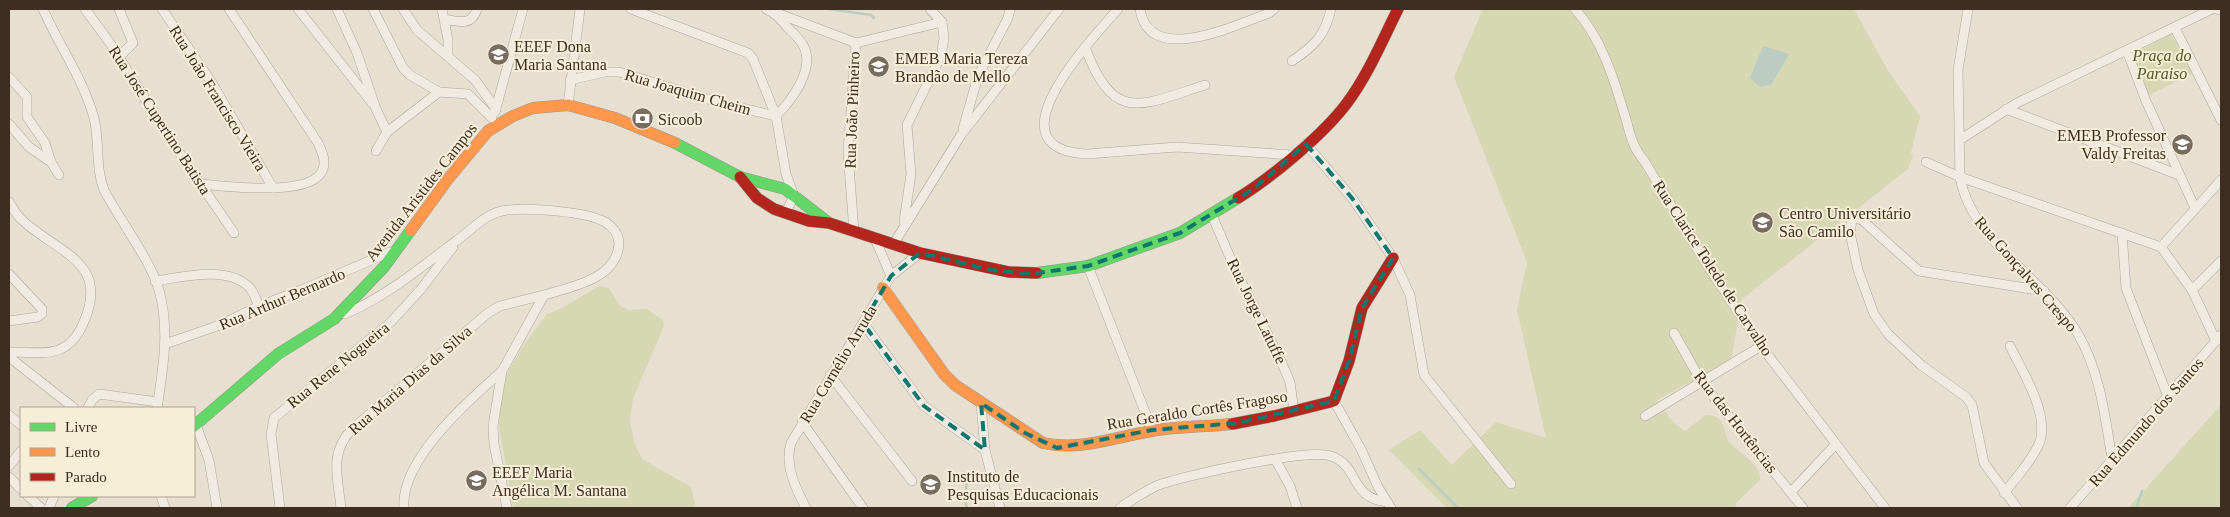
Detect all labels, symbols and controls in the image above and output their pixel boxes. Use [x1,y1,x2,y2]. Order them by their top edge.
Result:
street label: Rua João Francisco Vieira [166,22,270,174]
place label: EEEF Dona Maria Santana [514,38,607,73]
street label: Rua José Cupertino Batista [105,43,214,198]
school or university icon: EEEF Dona Maria Santana [486,43,510,67]
park label: Praça do Paraiso [2131,47,2192,82]
place label: EMEB Maria Tereza Brandão de Mello [895,50,1028,85]
street label: Rua João Pinheiro [841,51,863,169]
school or university icon: EMEB Maria Tereza Brandão de Mello [867,55,891,79]
street label: Rua Joaquim Cheim [623,66,754,119]
bank icon: Sicoob [630,107,654,131]
place label: Sicoob [658,111,702,128]
street label: Avenida Aristides Campos [362,120,481,265]
place label: EMEB Professor Valdy Freitas [2057,127,2167,163]
school or university icon: EMEB Professor Valdy Freitas [2170,132,2194,156]
street label: Rua Clarice Toledo de Carvalho [1650,177,1776,359]
place label: Centro Universitário São Camilo [1779,205,1911,240]
school or university icon: Centro Universitário São Camilo [1751,210,1775,234]
street label: Rua Gonçalves Crespo [1971,213,2081,336]
street label: Rua Jorge Latuffe [1223,256,1290,367]
street label: Rua Arthur Bernardo [217,265,347,333]
street label: Rua Cornélio Arruda [796,302,880,426]
street label: Rua Rene Nogueira [284,319,393,412]
street label: Rua Maria Dias da Silva [345,322,475,438]
street label: Rua Edmundo dos Santos [2085,354,2207,490]
street label: Rua das Hortências [1691,368,1781,476]
street label: Rua Geraldo Cortês Fragoso [1105,387,1289,434]
legend [20,407,195,497]
text: Livre [65,419,98,435]
text: Lento [65,444,100,460]
place label: EEEF Maria Angélica M. Santana [492,464,627,500]
place label: Instituto de Pesquisas Educacionais [947,468,1099,504]
text: Parado [65,469,107,485]
school or university icon: EEEF Maria Angélica M. Santana [464,469,488,493]
school or university icon: Instituto de Pesquisas Educacionais [919,473,943,497]

